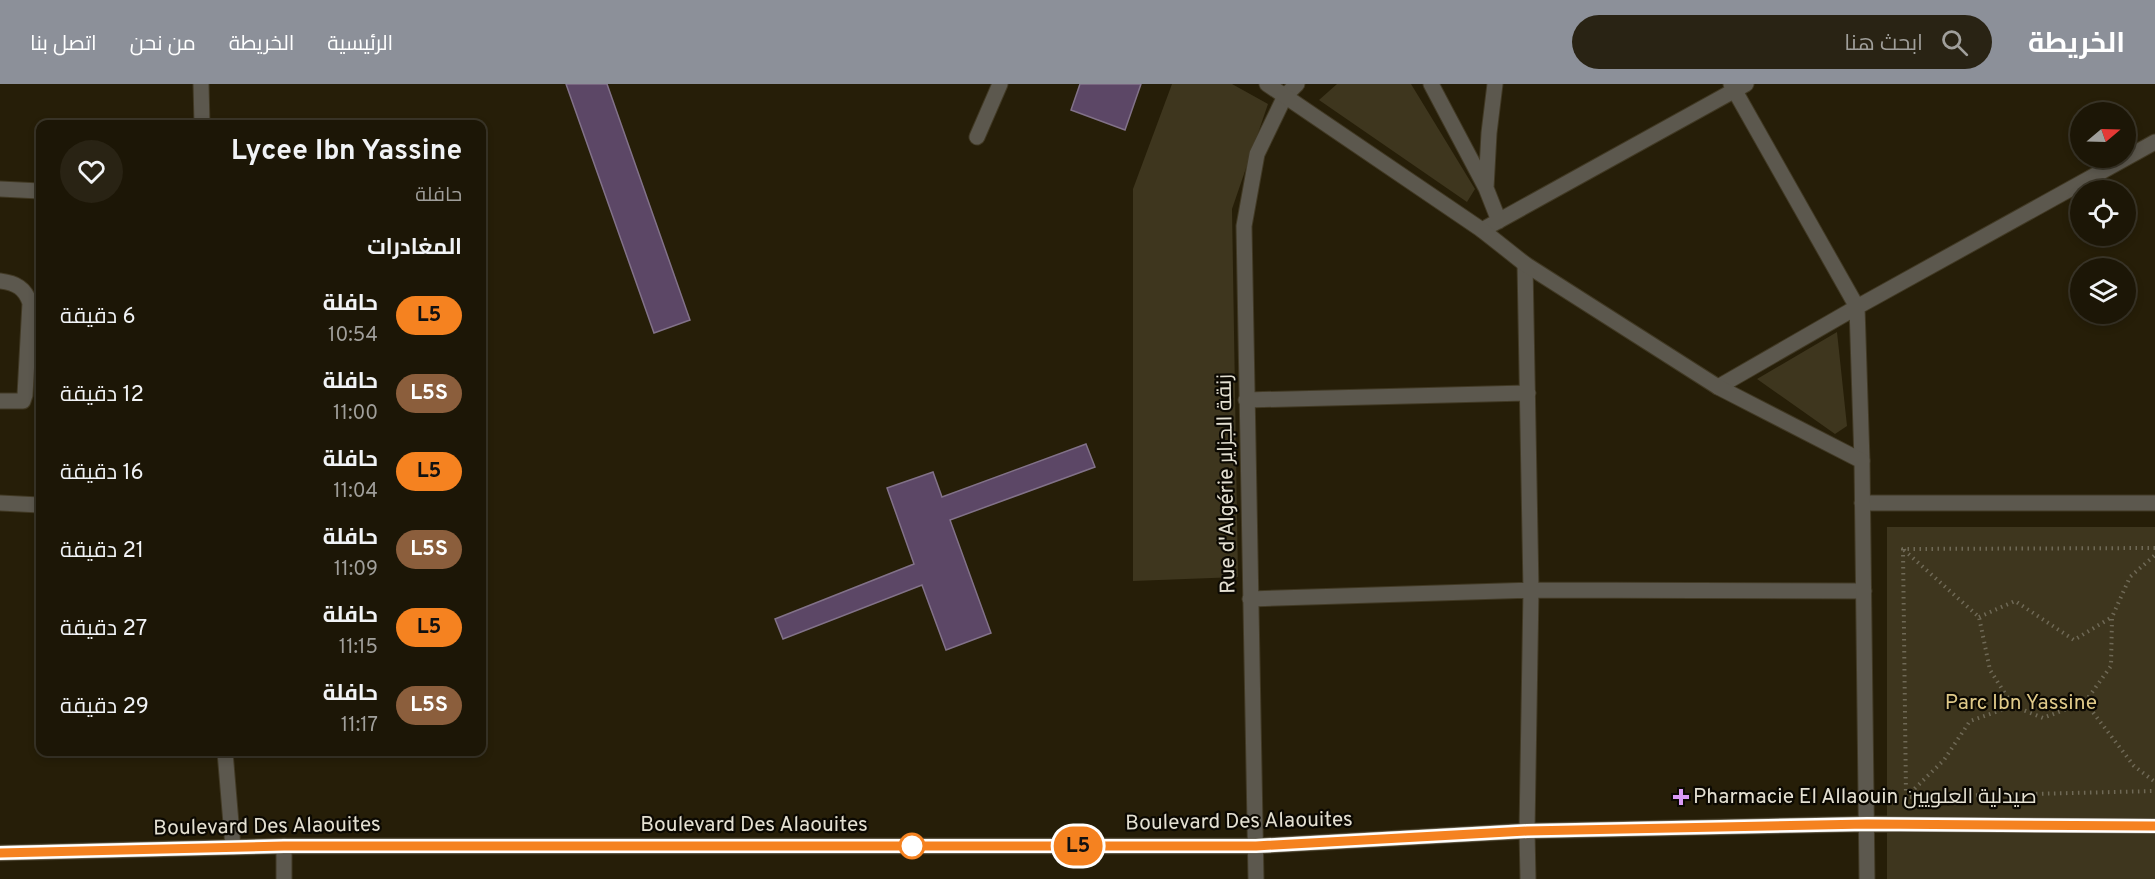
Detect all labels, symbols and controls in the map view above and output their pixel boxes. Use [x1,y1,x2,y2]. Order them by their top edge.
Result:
search box [1572,15,1992,69]
icon: search [1938,26,1971,59]
text: الخريطة [2028,27,2125,63]
text: اتصل بنا [30,31,97,58]
text: من نحن [130,31,196,58]
text: الخريطة [229,31,294,58]
text: الرئيسية [327,31,393,58]
text: ابحث هنا [1844,31,1923,58]
north arrow [2070,102,2136,168]
map controls [2070,102,2136,324]
text: Lycee Ibn Yassine [231,134,462,170]
button: heart [60,140,123,203]
button: locate [2070,180,2136,246]
text: حافلة [415,183,462,209]
text: المغادرات [367,235,462,262]
button: layers [2070,258,2136,324]
text: حافلة [323,291,378,318]
text: L5 [417,302,441,329]
text: 6 دقيقة [60,304,136,331]
text: 10:54 [328,323,378,349]
text: حافلة [323,369,378,396]
street label: Rue d'Algérie زنقة الجزاير [1212,374,1242,594]
text: L5S [410,380,448,407]
text: 12 دقيقة [60,382,144,409]
text: 11:00 [333,401,378,427]
text: حافلة [323,447,378,474]
text: L5 [417,458,441,485]
text: 16 دقيقة [60,460,144,487]
text: 11:04 [333,479,378,505]
text: حافلة [323,525,378,552]
text: L5S [410,536,448,563]
text: 21 دقيقة [60,538,144,565]
text: 11:09 [334,557,378,583]
text: حافلة [323,603,378,630]
text: L5 [417,614,441,641]
text: 27 دقيقة [60,616,147,643]
text: 11:15 [339,635,378,661]
text: حافلة [323,681,378,708]
park label: Parc Ibn Yassine [1945,690,2097,717]
text: L5S [410,692,448,719]
text: 29 دقيقة [60,694,149,721]
text: 11:17 [341,713,378,739]
place label: Pharmacie El Allaouin صيدلية العلويين [1693,784,2037,811]
marker: Pharmacie El Allaouin صيدلية العلويين [1674,790,1688,804]
street label: Boulevard Des Alaouites [1125,807,1353,837]
street label: Boulevard Des Alaouites [153,812,381,842]
street label: Boulevard Des Alaouites [640,812,868,839]
line badge: L5 [1051,826,1105,866]
unlabelled marker [899,833,925,859]
text: L5 [1066,833,1090,860]

